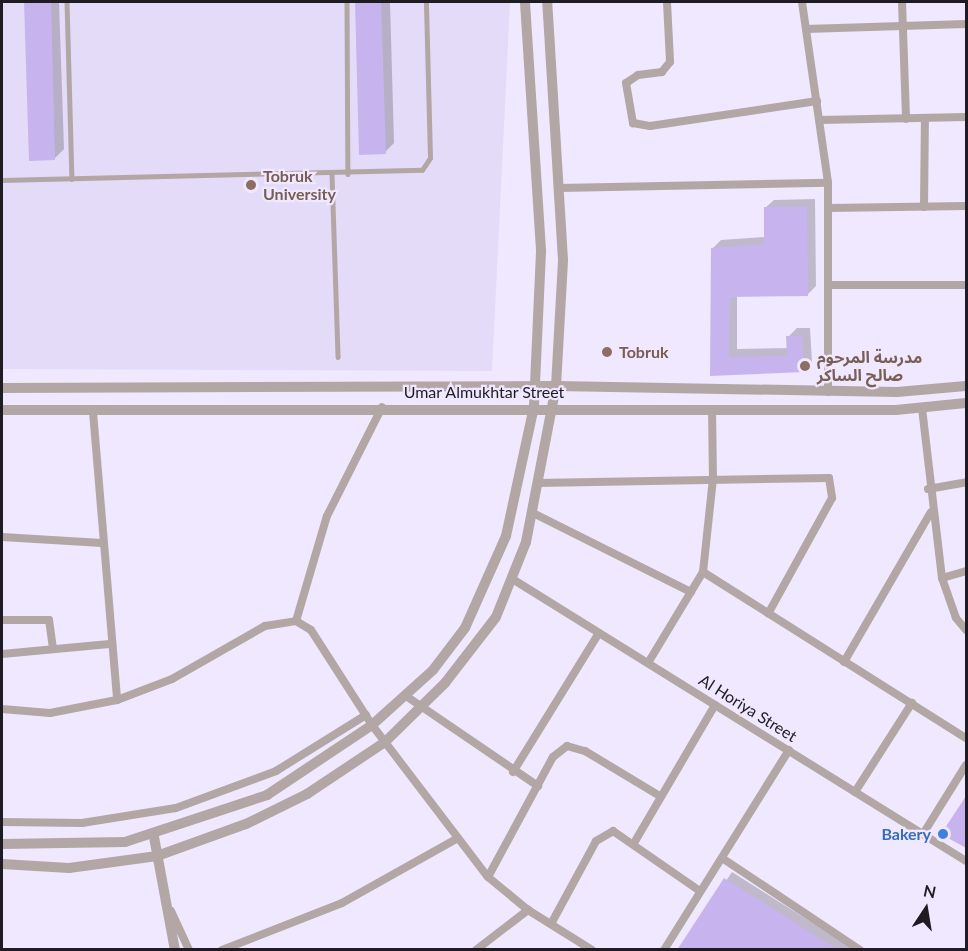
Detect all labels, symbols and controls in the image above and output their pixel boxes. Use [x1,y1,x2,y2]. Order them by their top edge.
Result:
place label: Tobruk University [263,166,336,204]
marker: Tobruk University [244,178,258,192]
place label: Tobruk [619,342,668,362]
marker: Tobruk [600,345,614,359]
place label: مدرسة المرحوم صالح الساكر [817,347,922,385]
marker: مدرسة المرحوم صالح الساكر [798,359,812,373]
street label: Umar Almukhtar Street [403,382,565,402]
street label: Al Horiya Street [696,670,800,746]
place label: Bakery [881,824,931,844]
marker: Bakery [936,827,950,841]
north arrow [896,879,956,939]
text: N [922,880,938,901]

